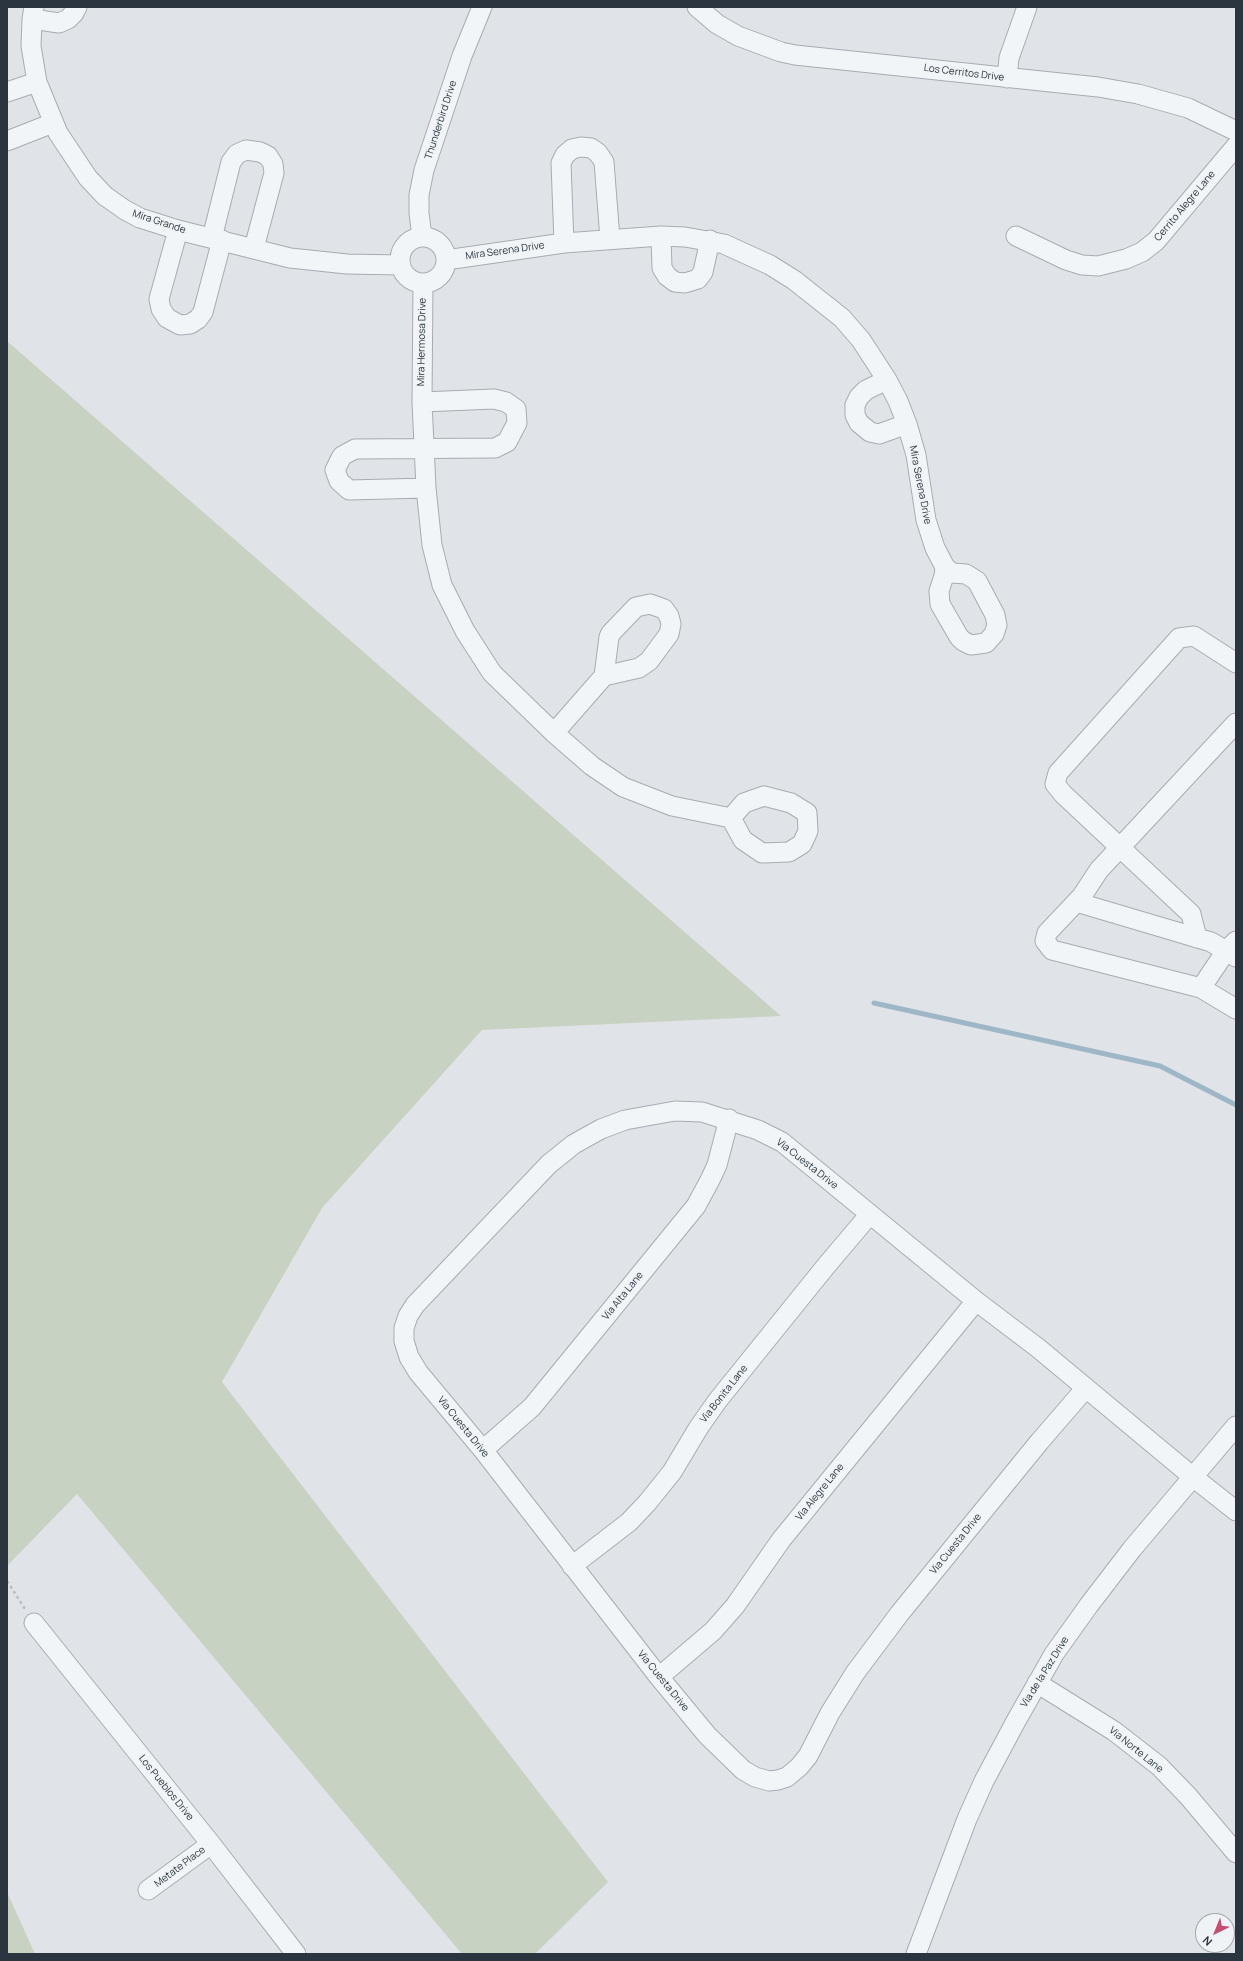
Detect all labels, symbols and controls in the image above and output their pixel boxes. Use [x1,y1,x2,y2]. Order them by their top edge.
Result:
street label: Los Cerritos Drive [923,62,1005,84]
street label: Thunderbird Drive [423,79,459,161]
street label: Cerrito Alegre Lane [1152,168,1218,244]
street label: Mira Grande [131,208,187,236]
street label: Mira Serena Drive [465,240,545,262]
street label: Mira Hermosa Drive [415,298,429,386]
street label: Mira Serena Drive [906,445,934,525]
street label: Via Cuesta Drive [774,1136,840,1192]
street label: Via Alta Lane [600,1270,646,1322]
street label: Via Bonita Lane [698,1363,750,1425]
street label: Via Cuesta Drive [435,1394,491,1460]
street label: Via Alegre Lane [793,1461,847,1523]
street label: Via Cuesta Drive [928,1511,984,1577]
street label: Via de la Paz Drive [1018,1634,1072,1710]
street label: Via Cuesta Drive [635,1648,691,1714]
street label: Via Norte Lane [1107,1725,1165,1775]
street label: Los Pueblos Drive [136,1753,196,1823]
street label: Metate Place [152,1844,208,1890]
north arrow [1195,1913,1235,1953]
text: N [1199,1933,1215,1950]

